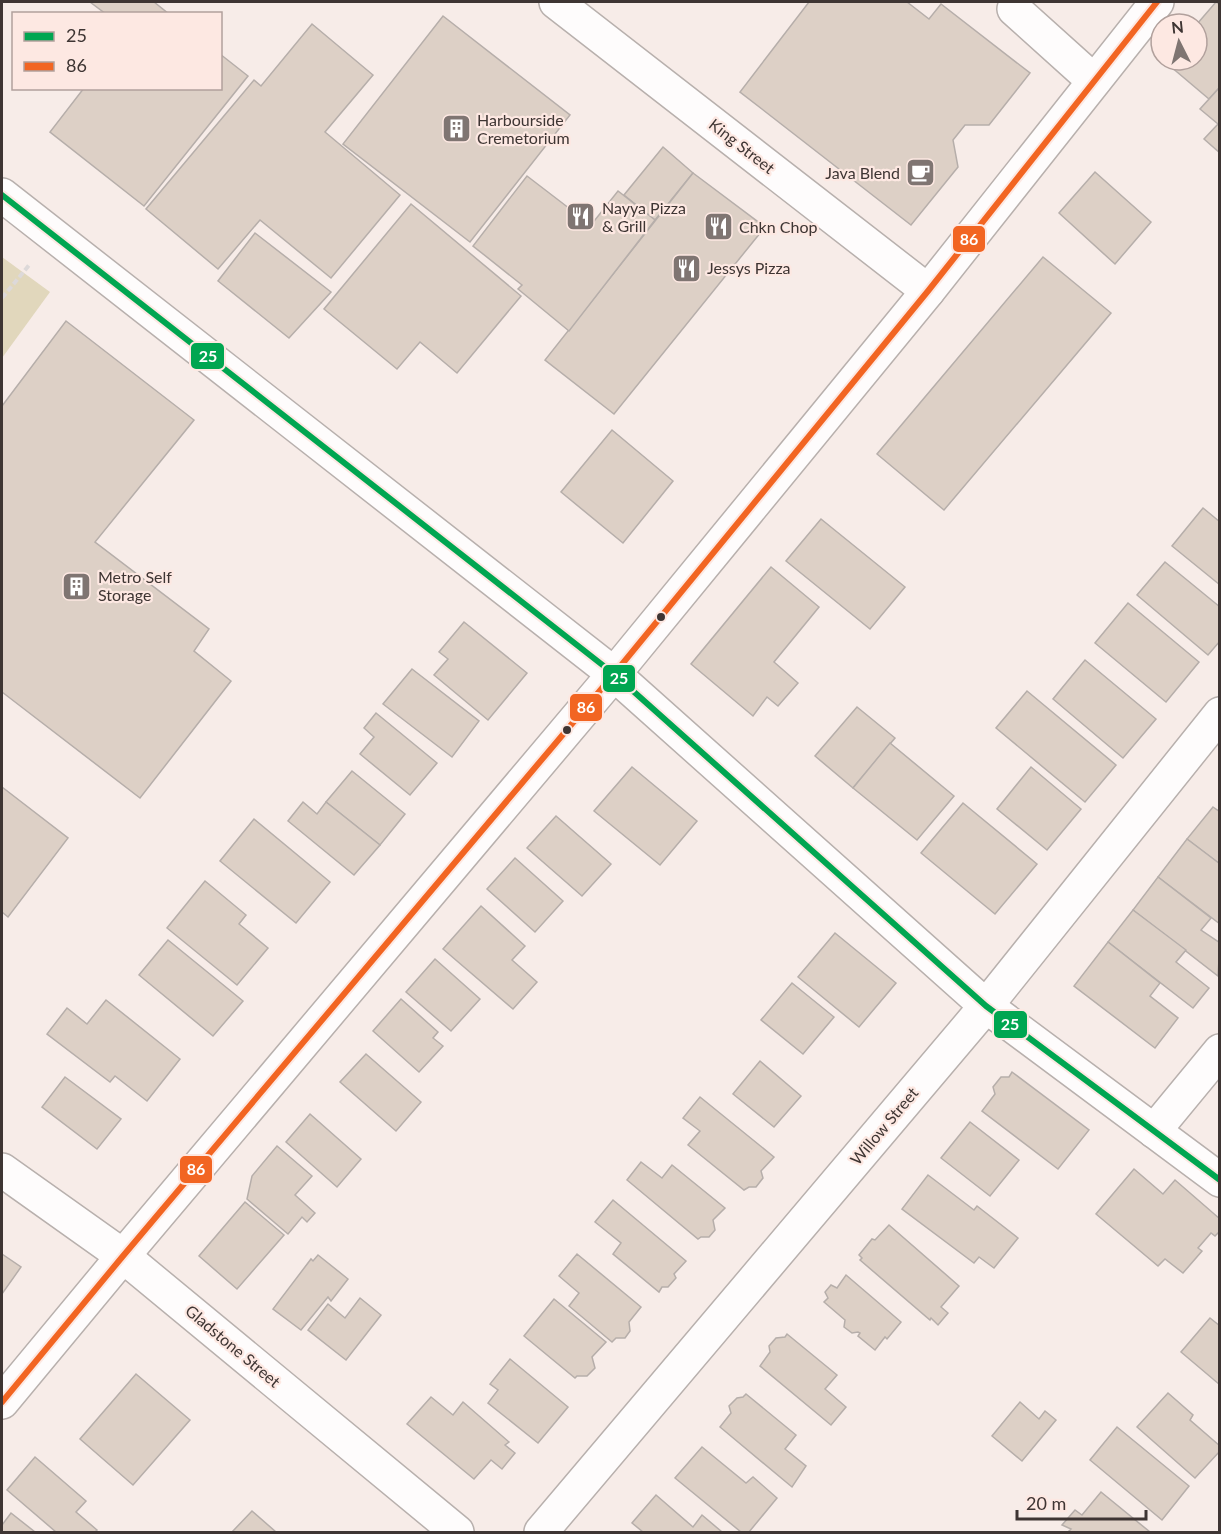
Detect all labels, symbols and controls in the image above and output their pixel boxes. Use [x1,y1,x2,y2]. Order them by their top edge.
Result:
legend [12,12,222,90]
north arrow [1149,12,1209,72]
text: N [1170,16,1185,37]
text: 25 [66,24,87,46]
text: 86 [66,54,87,76]
place label: Harbourside Cremetorium [477,110,570,147]
building icon: Harbourside Cremetorium [440,113,472,145]
street label: King Street [706,114,779,177]
cafe icon: Java Blend [905,157,937,189]
place label: Java Blend [825,163,900,182]
place label: Nayya Pizza & Grill [602,198,686,235]
restaurant icon: Nayya Pizza & Grill [565,201,597,233]
restaurant icon: Chkn Chop [702,211,734,243]
place label: Chkn Chop [739,217,817,236]
line badge: 86 [952,225,986,253]
text: 86 [960,229,978,248]
restaurant icon: Jessys Pizza [670,252,702,284]
place label: Jessys Pizza [707,258,791,277]
line badge: 25 [190,342,225,370]
text: 25 [199,346,217,365]
place label: Metro Self Storage [98,567,172,604]
building icon: Metro Self Storage [61,570,93,602]
unlabelled marker [655,611,667,623]
line badge: 25 [602,664,636,693]
text: 25 [610,668,628,687]
line badge: 86 [569,693,603,722]
text: 86 [577,697,595,716]
unlabelled marker [561,724,573,736]
line badge: 25 [993,1010,1028,1039]
text: 25 [1001,1014,1019,1033]
street label: Willow Street [846,1083,922,1168]
line badge: 86 [179,1155,213,1184]
text: 86 [187,1159,205,1178]
street label: Gladstone Street [182,1301,285,1391]
scale bar [1017,1483,1146,1521]
text: 20 m [1026,1492,1066,1514]

